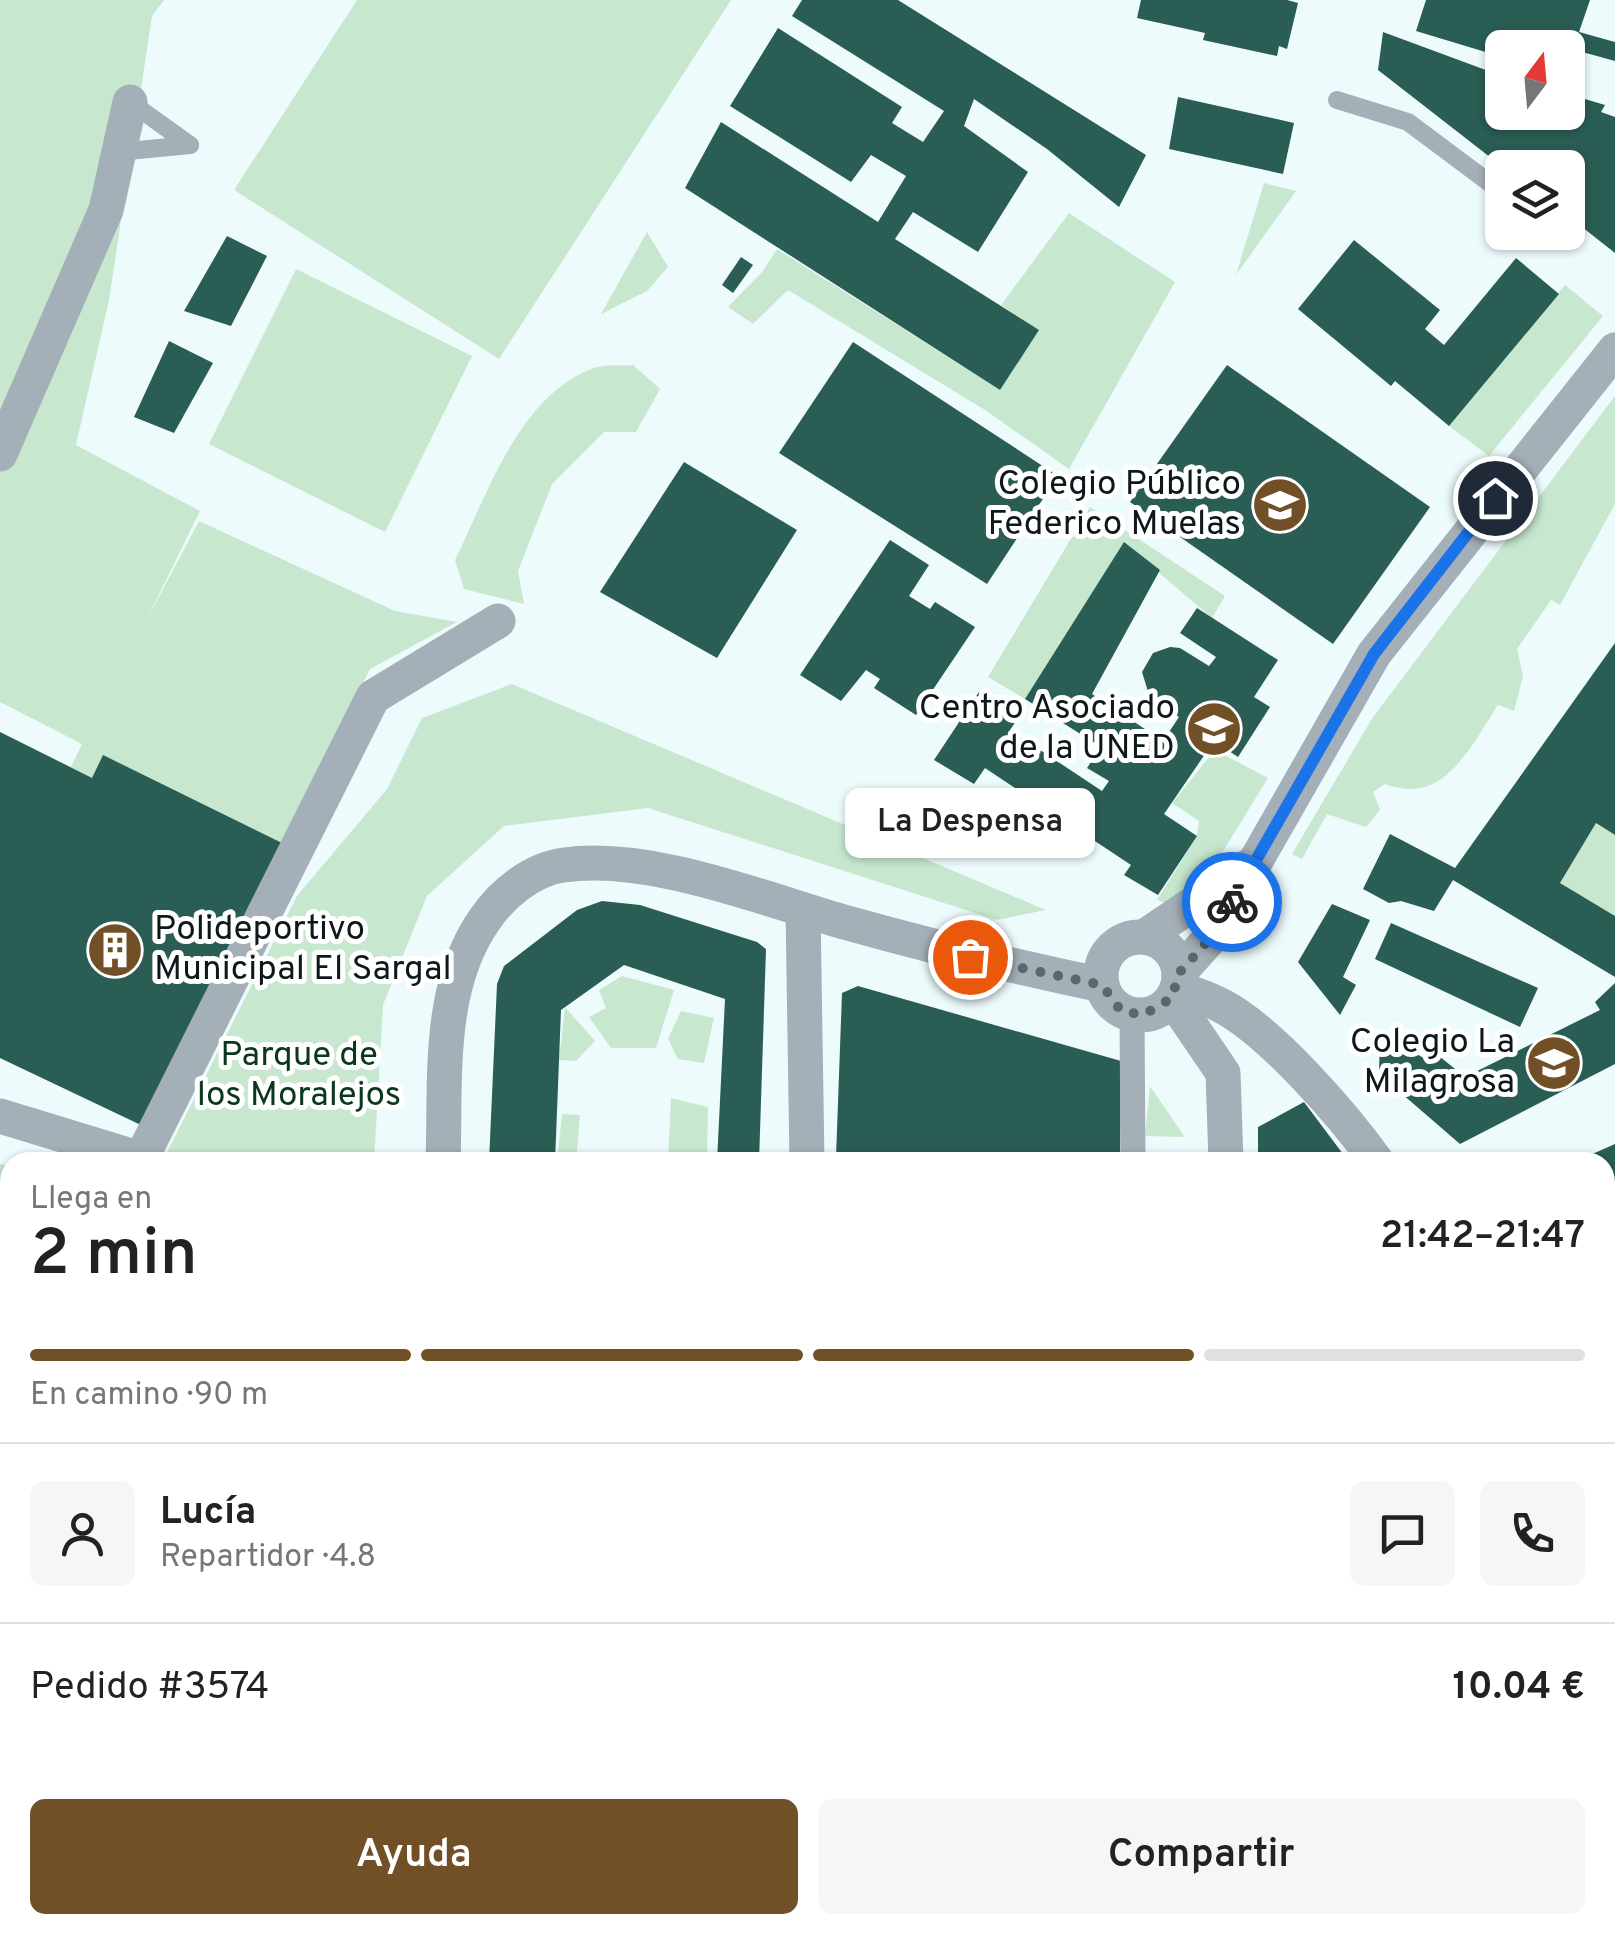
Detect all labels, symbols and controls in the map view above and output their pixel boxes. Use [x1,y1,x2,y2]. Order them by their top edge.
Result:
north arrow [1485,30,1585,130]
map controls [1485,30,1585,250]
button: layers [1485,150,1585,250]
pin [1453,456,1538,541]
place label: Colegio Público Federico Muelas [987,463,1241,547]
icon: home [1468,471,1523,526]
school or university icon: Colegio Público Federico Muelas [1250,475,1310,535]
place label: Centro Asociado de la UNED [919,687,1175,771]
school or university icon: Centro Asociado de la UNED [1184,699,1244,759]
callout: La Despensa [845,787,1095,857]
text: La Despensa [877,803,1063,843]
courier [1182,852,1282,952]
icon: bike [1205,875,1260,930]
place label: Polideportivo Municipal El Sargal [154,908,452,992]
pin [928,915,1013,1000]
building icon: Polideportivo Municipal El Sargal [85,920,145,980]
icon: bag [943,930,998,985]
place label: Colegio La Milagrosa [1350,1021,1515,1105]
school or university icon: Colegio La Milagrosa [1524,1033,1584,1093]
park label: Parque de los Moralejos [197,1034,401,1118]
text: Llega en [30,1180,152,1220]
text: 21:42–21:47 [1380,1213,1585,1262]
text: 2 min [30,1216,198,1298]
text: En camino · 90 m [30,1376,268,1416]
button: person [30,1481,135,1586]
button: chat [1350,1481,1455,1586]
button: phone [1480,1481,1585,1586]
text: Lucía [160,1489,256,1538]
text: Repartidor · 4.8 [160,1538,376,1578]
text: Pedido #3574 [30,1664,269,1713]
text: 10.04 € [1453,1664,1585,1713]
button: Ayuda [30,1799,798,1914]
button: Compartir [818,1799,1585,1914]

